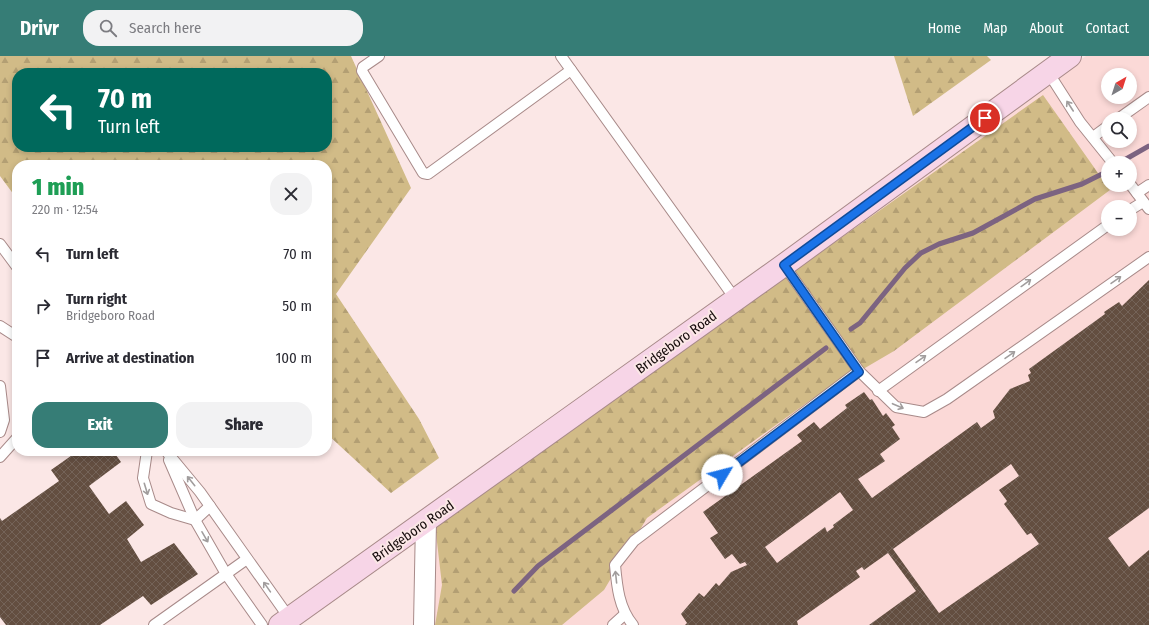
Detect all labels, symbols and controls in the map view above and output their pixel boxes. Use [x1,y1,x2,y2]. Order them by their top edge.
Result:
search box [83,10,363,46]
text: Drivr [20,17,59,40]
icon: search [97,17,119,39]
text: Search here [129,19,201,37]
text: Home [928,20,961,37]
text: Map [983,20,1007,37]
text: About [1029,20,1064,37]
text: Contact [1086,20,1129,37]
north arrow [1101,68,1137,104]
map controls [1101,68,1137,236]
text: 70 m [98,82,152,115]
icon: left [32,84,84,136]
pin [968,101,1002,135]
one-way arrow [1066,101,1074,112]
icon: arrive [974,107,996,129]
button: search [1101,112,1137,148]
text: Turn left [98,116,160,138]
button: + [1101,156,1137,192]
text: 1 min [32,173,84,201]
button: close [270,173,312,215]
button: − [1101,200,1137,236]
text: 220 m · 12:54 [32,202,98,217]
icon: left [32,243,54,265]
text: Turn left [66,245,119,263]
text: 70 m [283,245,312,263]
one-way arrow [1110,276,1121,284]
one-way arrow [1021,279,1032,287]
text: Turn right [66,290,127,308]
icon: right [32,295,54,317]
text: 50 m [282,297,312,315]
street label: Bridgeboro Road [633,307,720,377]
text: Bridgeboro Road [66,308,155,323]
icon: arrive [32,347,54,369]
text: Arrive at destination [66,349,194,367]
text: 100 m [275,349,312,367]
one-way arrow [1004,351,1015,359]
one-way arrow [915,355,926,364]
button: Exit [32,402,168,448]
button: Share [176,402,312,448]
one-way arrow [892,403,904,410]
position arrow [701,454,743,496]
one-way arrow [187,476,196,487]
one-way arrow [143,483,150,496]
street label: Bridgeboro Road [369,497,457,566]
one-way arrow [201,531,209,543]
one-way arrow [612,571,620,584]
one-way arrow [263,581,271,592]

